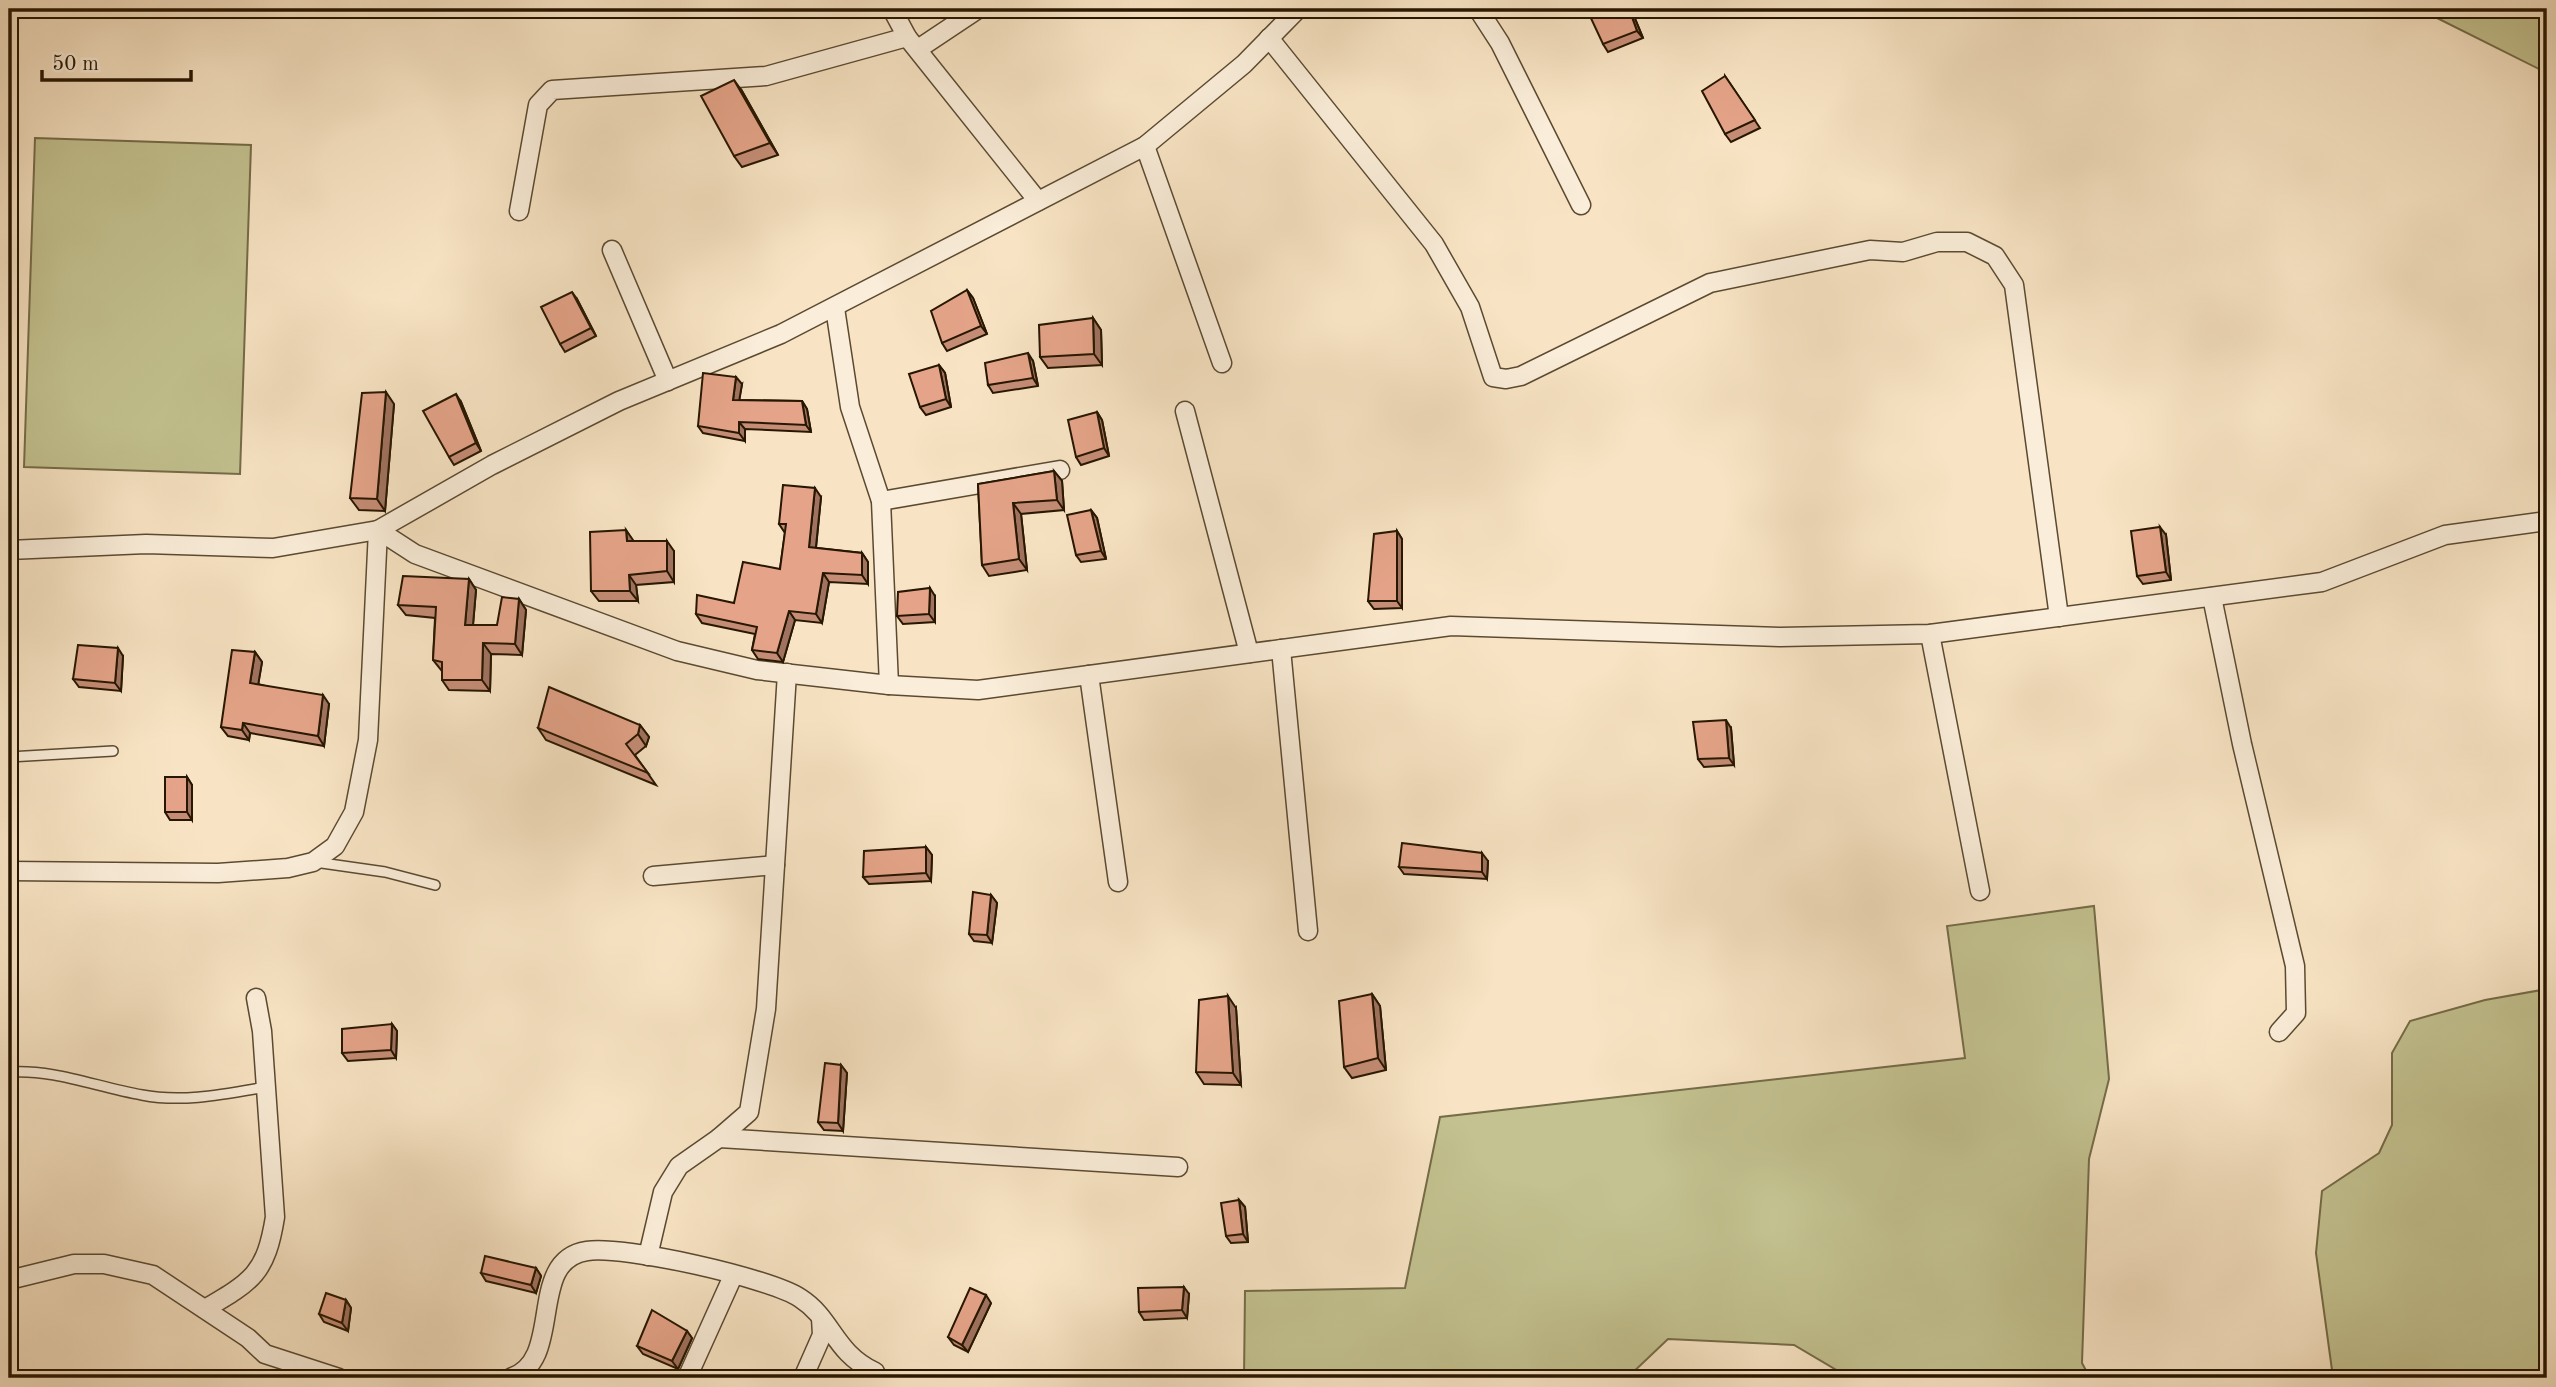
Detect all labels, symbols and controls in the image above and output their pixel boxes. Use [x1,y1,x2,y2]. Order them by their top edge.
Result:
scale bar [42,38,191,82]
text: 50 m [52,54,99,75]

